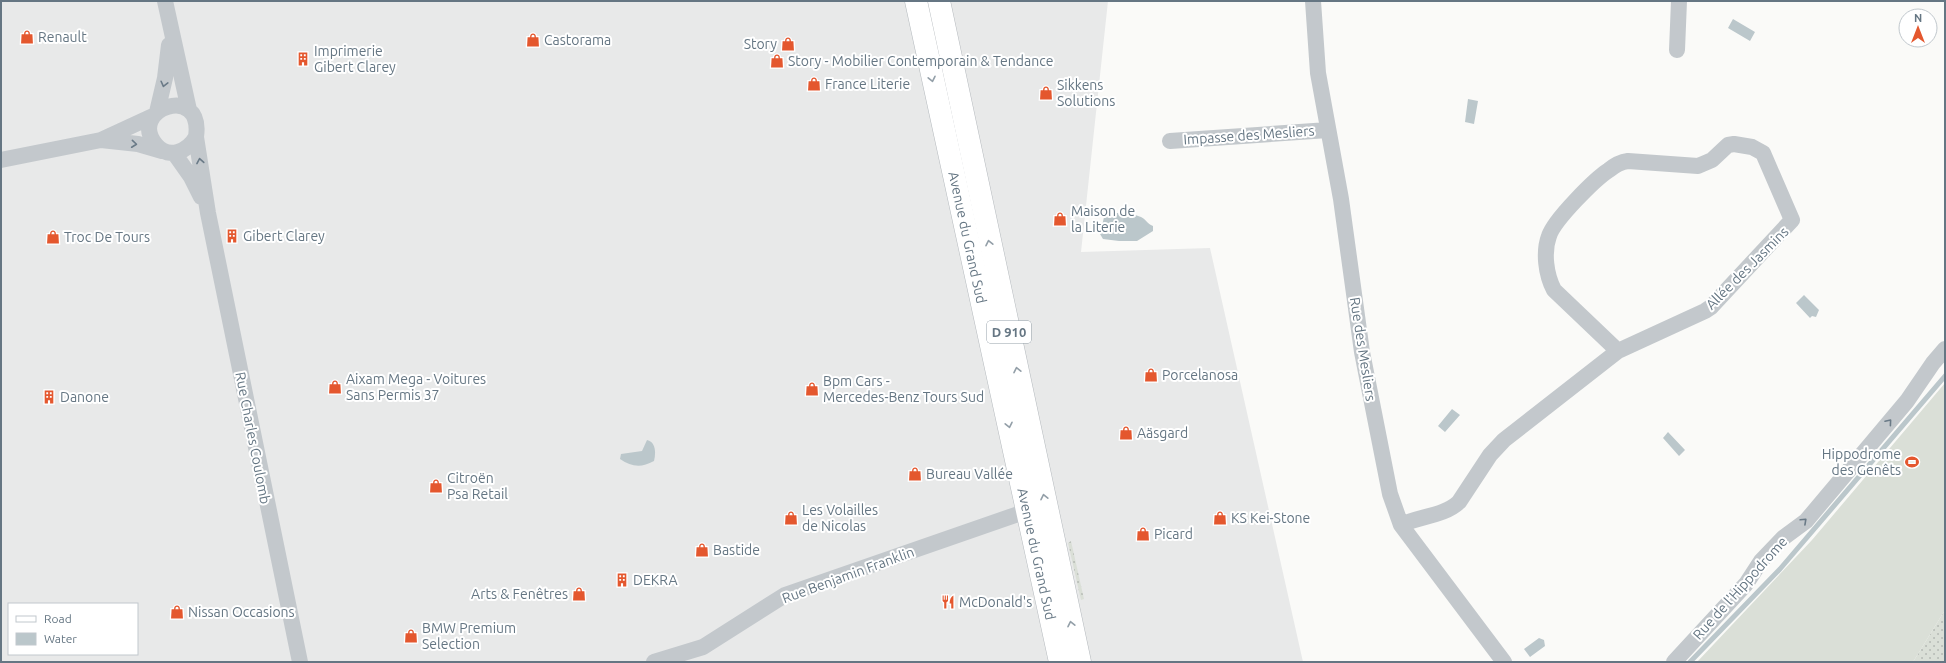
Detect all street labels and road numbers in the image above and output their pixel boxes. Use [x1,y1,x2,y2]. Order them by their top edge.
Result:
street label: Impasse des Mesliers [1183,122,1315,148]
street label: Avenue du Grand Sud [945,170,990,305]
street label: Allée des Jasmins [1702,223,1792,313]
street label: Rue des Mesliers [1347,296,1379,402]
road number: D 910 [987,321,1031,343]
street label: Rue Charles Coulomb [232,371,274,505]
street label: Avenue du Grand Sud [1014,487,1059,621]
street label: Rue de l'Hippodrome [1690,533,1790,643]
street label: Rue Benjamin Franklin [780,544,916,606]

